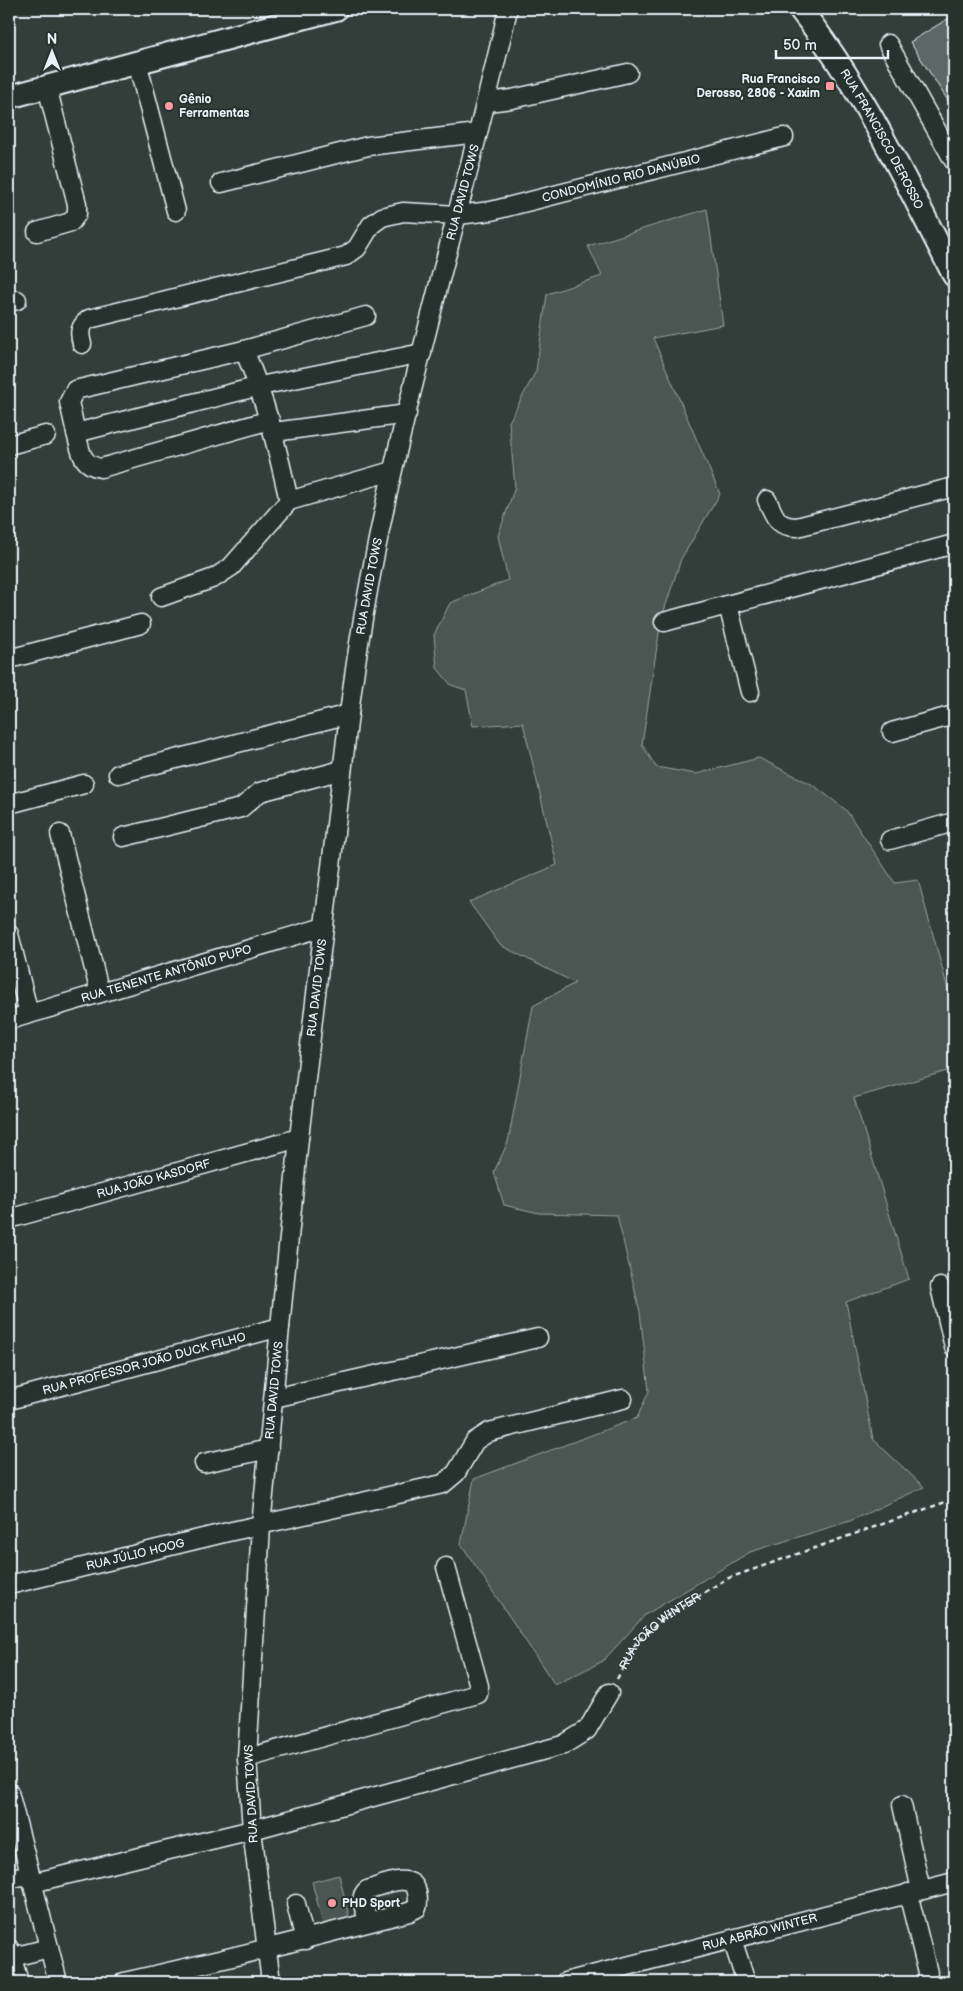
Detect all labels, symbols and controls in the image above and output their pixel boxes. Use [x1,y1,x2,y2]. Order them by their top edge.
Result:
north arrow [28,28,78,78]
scale bar [776,28,888,60]
text: N [47,31,57,48]
text: 50 m [783,36,817,55]
street label: RUA FRANCISCO DEROSSO [836,66,926,212]
place label: Rua Francisco Derosso, 2806 - Xaxim [696,72,820,101]
marker: Rua Francisco Derosso, 2806 - Xaxim [824,80,836,92]
place label: Gênio Ferramentas [179,92,250,121]
marker: Gênio Ferramentas [163,100,175,112]
street label: RUA DAVID TOWS [444,143,483,242]
street label: CONDOMÍNIO RIO DANÚBIO [540,151,702,206]
street label: RUA DAVID TOWS [353,536,386,636]
street label: RUA DAVID TOWS [304,938,330,1038]
street label: RUA TENENTE ANTÔNIO PUPO [79,942,253,1006]
street label: RUA JOÃO KASDORF [95,1156,213,1202]
street label: RUA PROFESSOR JOÃO DUCK FILHO [41,1330,248,1399]
street label: RUA DAVID TOWS [262,1341,287,1440]
street label: RUA JÚLIO HOOG [85,1536,186,1574]
street label: RUA JOÃO WINTER [616,1589,704,1672]
street label: RUA DAVID TOWS [241,1744,262,1844]
place label: PHD Sport [342,1896,400,1911]
marker: PHD Sport [326,1897,338,1909]
street label: RUA ABRÃO WINTER [701,1910,819,1954]

